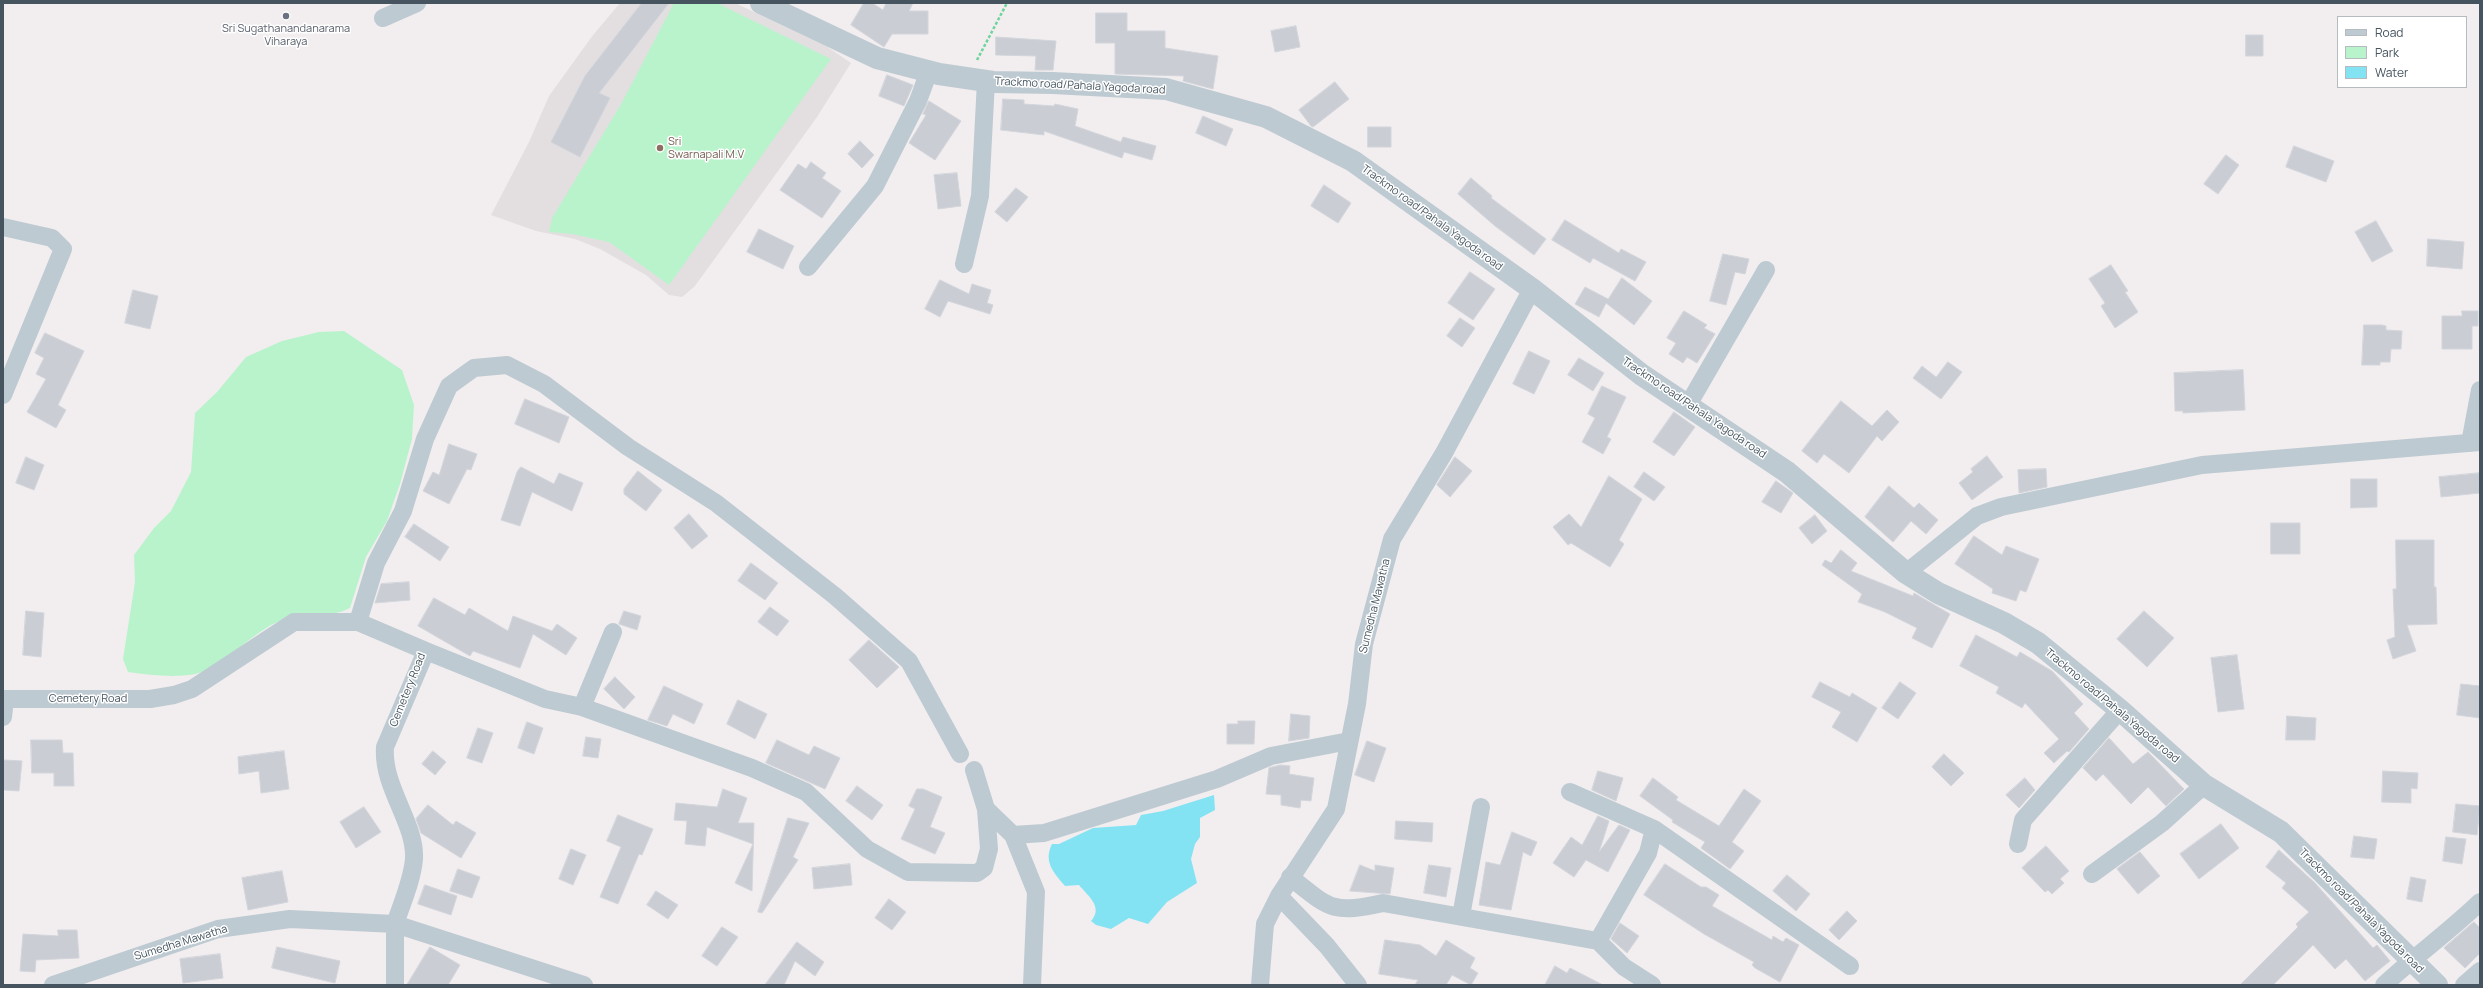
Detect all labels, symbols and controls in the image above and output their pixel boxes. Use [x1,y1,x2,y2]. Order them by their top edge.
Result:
marker: Sri Sugathanandanarama Viharaya [281,11,291,21]
legend [2337,16,2467,88]
place label: Sri Sugathanandanarama Viharaya [222,22,350,48]
text: Road [2375,24,2403,41]
text: Park [2375,44,2399,61]
text: Water [2375,64,2408,81]
street label: Trackmo road/Pahala Yagoda road [994,75,1166,97]
place label: Sri Swarnapali M.V [668,135,744,161]
marker: Sri Swarnapali M.V [655,143,665,153]
street label: Trackmo road/Pahala Yagoda road [1359,162,1505,274]
street label: Trackmo road/Pahala Yagoda road [1619,355,1769,461]
street label: Sumedha Mawatha [1357,557,1393,655]
street label: Trackmo road/Pahala Yagoda road [2042,646,2182,766]
street label: Cemetery Road [387,651,429,729]
street label: Cemetery Road [49,692,127,706]
street label: Trackmo road/Pahala Yagoda road [2296,846,2426,976]
street label: Sumedha Mawatha [133,923,229,963]

